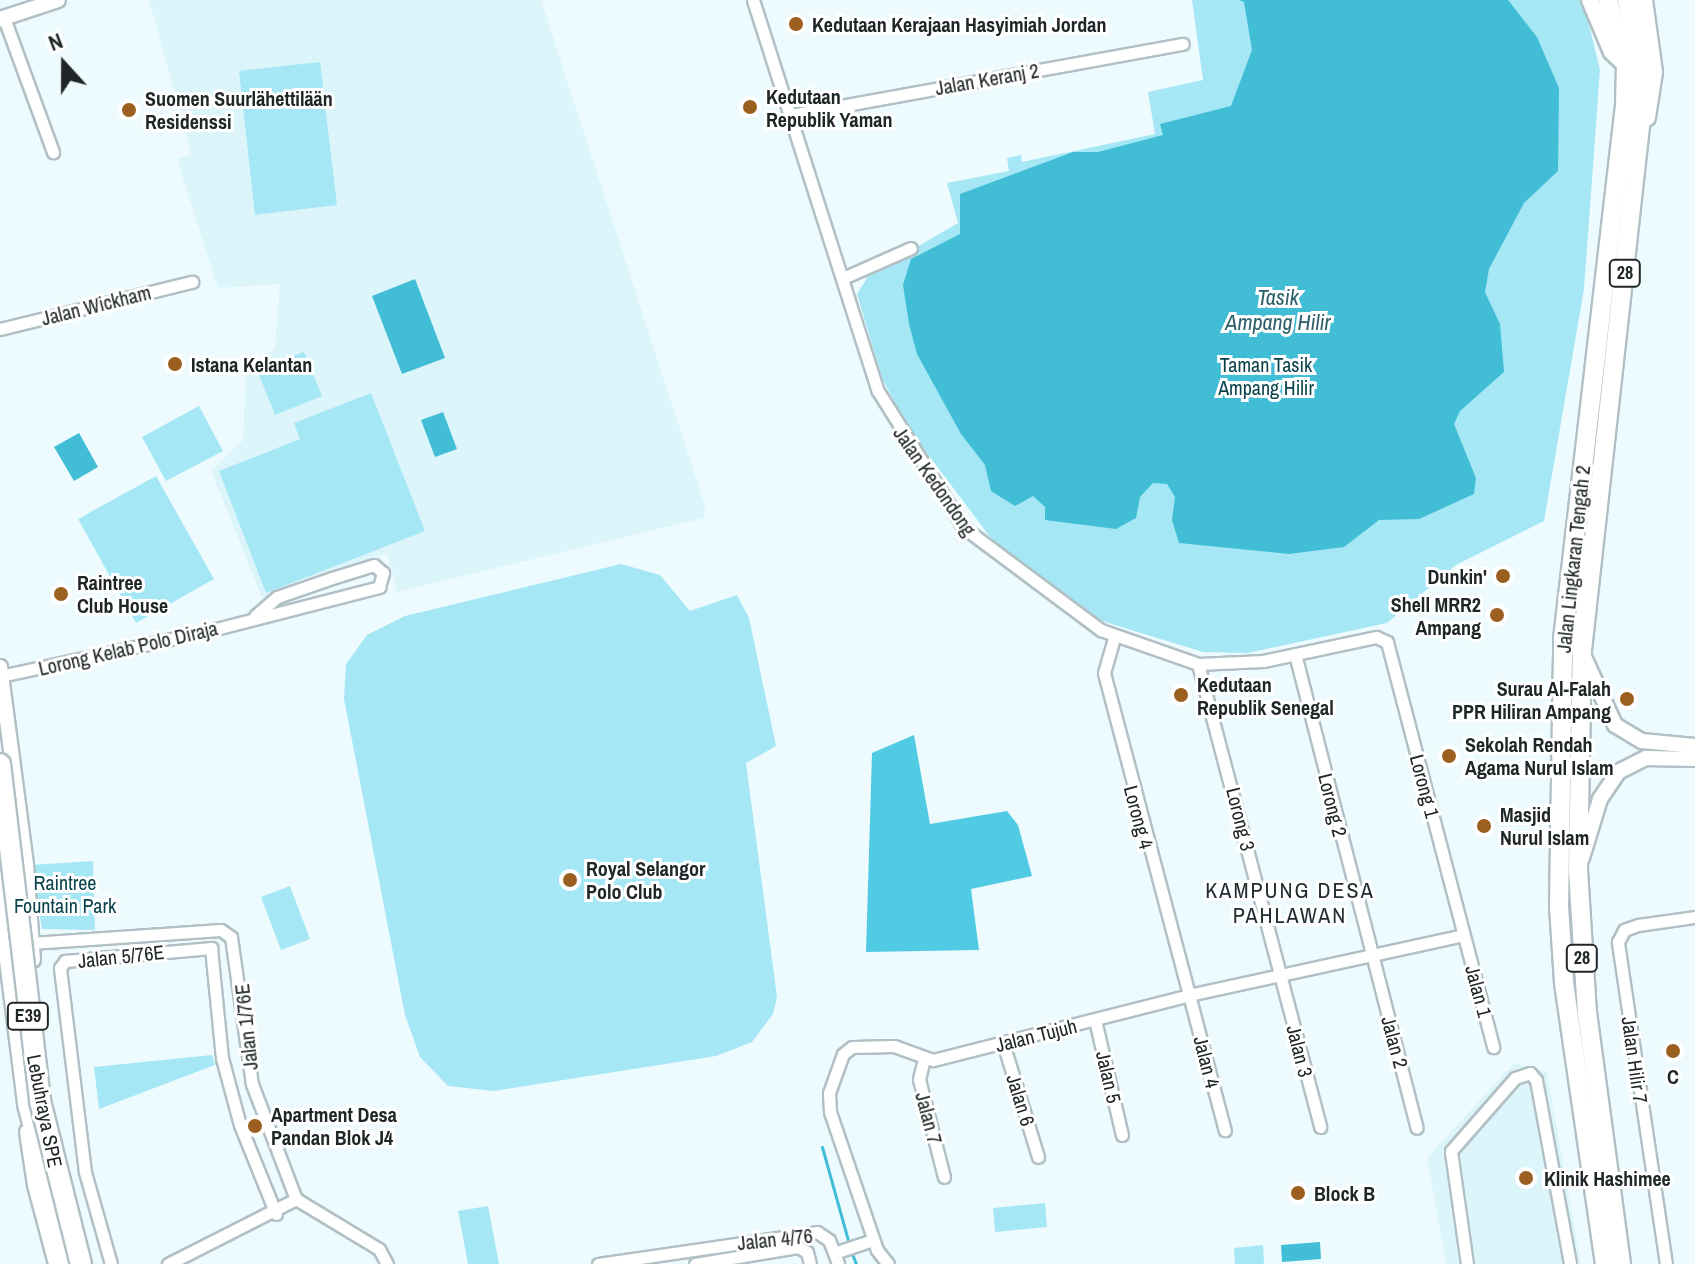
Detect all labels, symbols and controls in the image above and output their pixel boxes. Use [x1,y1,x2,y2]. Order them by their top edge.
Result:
place label: Kedutaan Kerajaan Hasyimiah Jordan [812,12,1106,36]
marker: Kedutaan Kerajaan Hasyimiah Jordan [787,15,805,33]
north arrow [24,24,104,104]
text: N [44,25,67,58]
street label: Jalan Keranj 2 [933,58,1041,100]
place label: Kedutaan Republik Yaman [766,84,893,131]
place label: Suomen Suurlähettilään Residenssi [145,86,333,133]
marker: Kedutaan Republik Yaman [741,98,759,116]
marker: Suomen Suurlähettilään Residenssi [120,101,138,119]
road number: 28 [1607,259,1643,287]
street label: Jalan Wickham [39,280,153,330]
water label: Tasik Ampang Hilir [1225,284,1331,336]
place label: Istana Kelantan [191,352,312,376]
park label: Taman Tasik Ampang Hilir [1218,353,1314,400]
marker: Istana Kelantan [166,355,184,373]
street label: Jalan Kedondong [889,422,981,540]
street label: Jalan Lingkaran Tengah 2 [1551,464,1595,654]
place label: Dunkin' [1428,564,1487,588]
marker: Dunkin' [1494,567,1512,585]
place label: Raintree Club House [77,570,168,617]
marker: Raintree Club House [52,585,70,603]
place label: Shell MRR2 Ampang [1391,592,1481,639]
marker: Shell MRR2 Ampang [1488,606,1506,624]
street label: Lorong Kelab Polo Diraja [36,616,220,680]
place label: Kedutaan Republik Senegal [1197,672,1334,719]
place label: Surau Al-Falah PPR Hiliran Ampang [1452,676,1611,723]
marker: Kedutaan Republik Senegal [1172,686,1190,704]
marker: Surau Al-Falah PPR Hiliran Ampang [1618,690,1636,708]
place label: Sekolah Rendah Agama Nurul Islam [1465,732,1614,779]
marker: Sekolah Rendah Agama Nurul Islam [1440,747,1458,765]
street label: Lorong 1 [1405,752,1445,820]
street label: Lorong 2 [1314,771,1352,839]
street label: Lorong 4 [1119,783,1159,851]
street label: Lorong 3 [1222,785,1260,853]
place label: Masjid Nurul Islam [1500,802,1589,849]
marker: Masjid Nurul Islam [1475,817,1493,835]
place label: Royal Selangor Polo Club [586,856,705,903]
park label: Raintree Fountain Park [14,870,116,917]
marker: Royal Selangor Polo Club [561,871,579,889]
district label: KAMPUNG DESA PAHLAWAN [1205,877,1375,928]
street label: Jalan 5/76E [77,940,165,972]
road number: 28 [1564,944,1600,972]
street label: Jalan 1 [1461,962,1497,1020]
street label: Jalan 1/76E [230,983,262,1071]
road number: E39 [6,1002,50,1030]
street label: Jalan Tujuh [993,1013,1079,1057]
street label: Jalan 2 [1377,1013,1413,1071]
street label: Jalan Hilir 7 [1617,1015,1653,1105]
street label: Jalan 3 [1282,1022,1318,1080]
street label: Jalan 4 [1189,1033,1225,1091]
marker: C [1664,1042,1682,1060]
street label: Jalan 5 [1091,1049,1127,1105]
street label: Lebuhraya SPE [22,1052,68,1170]
place label: C [1667,1064,1679,1088]
street label: Jalan 6 [1002,1071,1040,1129]
street label: Jalan 7 [911,1089,947,1147]
place label: Apartment Desa Pandan Blok J4 [271,1102,397,1149]
marker: Apartment Desa Pandan Blok J4 [246,1117,264,1135]
place label: Klinik Hashimee [1544,1166,1671,1190]
marker: Klinik Hashimee [1515,1167,1537,1189]
place label: Block B [1314,1181,1375,1205]
marker: Block B [1289,1184,1307,1202]
street label: Jalan 4/76 [736,1223,814,1255]

